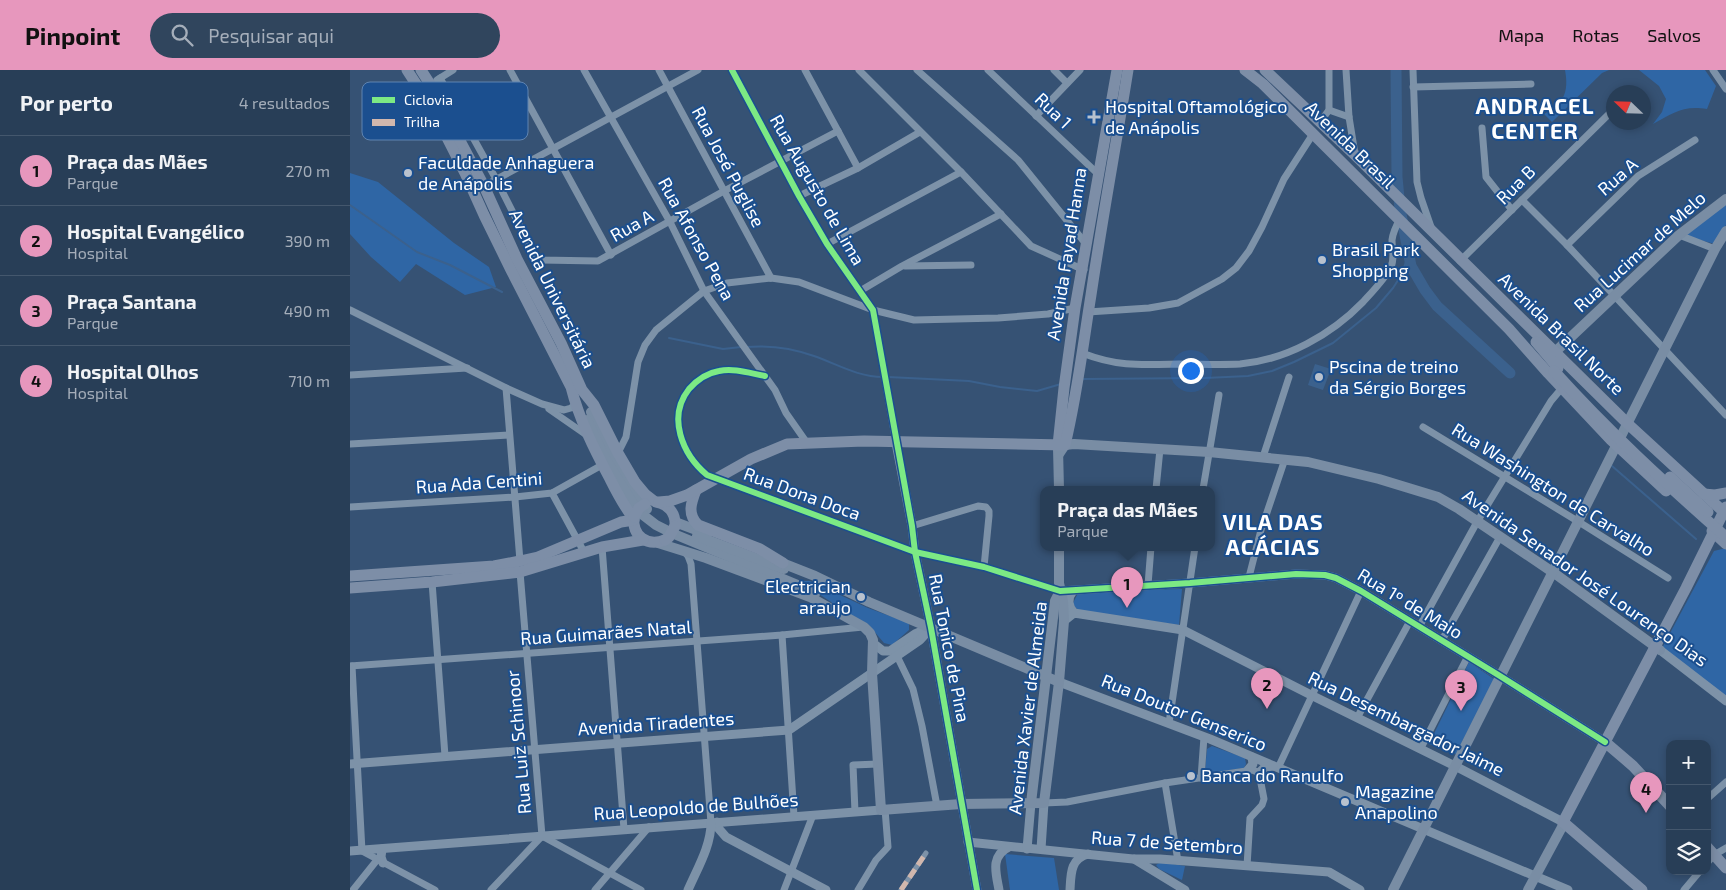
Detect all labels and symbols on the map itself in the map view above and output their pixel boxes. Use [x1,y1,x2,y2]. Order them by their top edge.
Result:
legend [362,82,528,140]
north arrow [1606,85,1651,130]
street label: Rua 1 [1031,88,1077,133]
text: Ciclovia [404,91,453,108]
district label: ANDRACEL CENTER [1475,92,1595,143]
place label: Hospital Oftamológico de Anápolis [1105,95,1288,138]
street label: Avenida Brasil [1301,96,1401,193]
street label: Rua José Puglise [688,102,770,231]
street label: Rua Augusto de Lima [766,110,870,269]
marker: Hospital Oftamológico de Anápolis [1087,110,1101,124]
text: Trilha [404,113,440,130]
place label: Faculdade Anhaguera de Anápolis [418,151,594,194]
street label: Rua A [1593,152,1643,200]
street label: Rua B [1491,160,1539,208]
street label: Avenida Fayad Hanna [1041,166,1091,342]
marker: Faculdade Anhaguera de Anápolis [402,167,414,179]
street label: Rua Afonso Pena [654,173,740,304]
street label: Rua Lucimar de Melo [1569,186,1710,316]
street label: Rua A [606,204,658,246]
street label: Avenida Universitária [505,205,601,372]
place label: Brasil Park Shopping [1332,238,1420,281]
marker: Brasil Park Shopping [1316,254,1328,266]
street label: Avenida Brasil Norte [1494,268,1629,399]
place label: Pscina de treino da Sérgio Borges [1329,355,1466,398]
your location [1178,358,1204,384]
marker: Pscina de treino da Sérgio Borges [1313,371,1325,383]
street label: Rua Washington de Carvalho [1448,418,1659,561]
street label: Rua Dona Doca [741,462,864,524]
street label: Rua Ada Centini [415,467,543,497]
street label: Avenida Senador José Lourenço Dias [1458,484,1713,671]
district label: VILA DAS ACÁCIAS [1222,508,1324,559]
street label: Rua 1º de Maio [1354,563,1467,643]
pin: 1 [1111,567,1143,608]
street label: Rua Tonico de Pina [925,572,975,724]
place label: Electrician araujo [765,575,851,618]
marker: Electrician araujo [855,591,867,603]
street label: Avenida Xavier de Almeida [1003,600,1051,816]
street label: Rua Guimarães Natal [520,615,693,649]
street label: Rua Desembargador Jaime [1305,666,1508,780]
pin: 2 [1251,668,1283,709]
street label: Rua Luiz Schinoor [501,669,535,815]
street label: Rua Doutor Genserico [1098,669,1270,755]
pin: 3 [1445,670,1477,711]
street label: Avenida Tiradentes [577,707,735,739]
place label: Banca do Ranulfo [1201,764,1344,786]
marker: Banca do Ranulfo [1185,770,1197,782]
pin: 4 [1630,772,1662,813]
place label: Magazine Anapolino [1355,780,1438,823]
street label: Rua Leopoldo de Bulhões [593,788,799,824]
marker: Magazine Anapolino [1339,796,1351,808]
street label: Rua 7 de Setembro [1090,826,1244,858]

